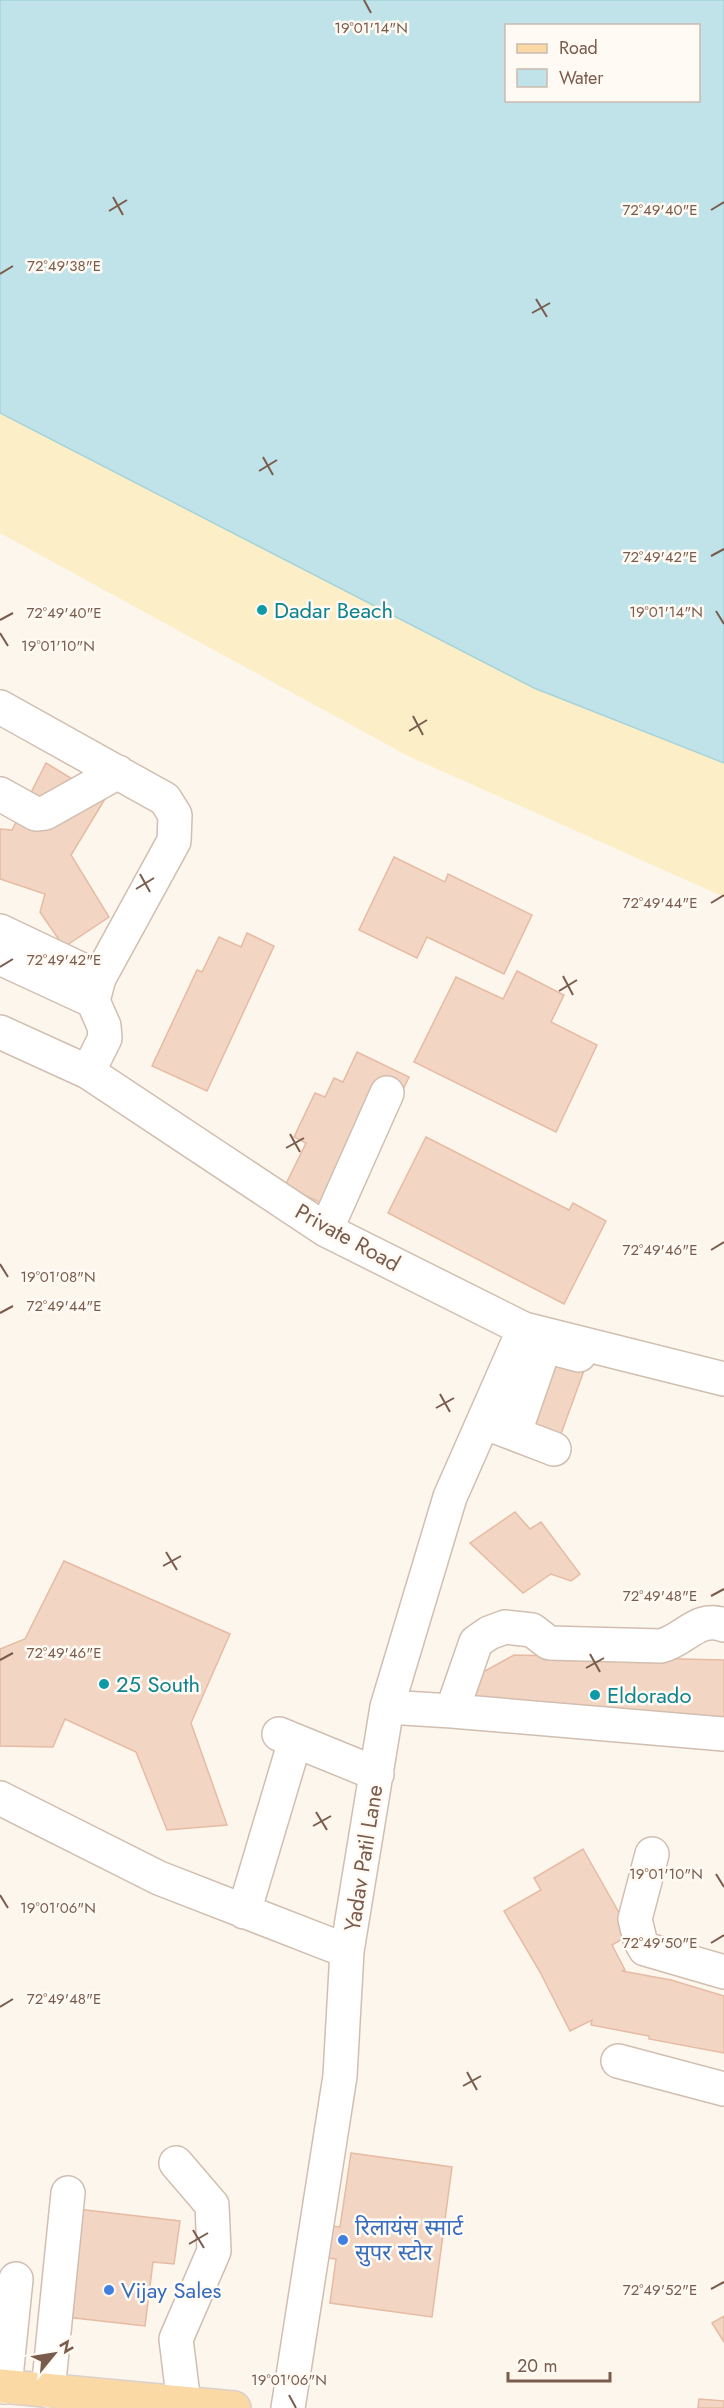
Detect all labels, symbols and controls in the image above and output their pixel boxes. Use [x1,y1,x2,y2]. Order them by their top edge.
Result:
text: 19°01'14"N [334,17,408,39]
legend [505,24,700,102]
text: Road [559,35,598,61]
text: Water [559,65,604,91]
text: 72°49'40"E [622,199,698,221]
text: 72°49'38"E [27,255,101,277]
text: 72°49'42"E [623,546,697,568]
place label: Dadar Beach [274,594,393,626]
text: 19°01'14"N [629,601,703,623]
text: 72°49'40"E [26,602,102,624]
marker: Dadar Beach [255,603,269,617]
text: 19°01'10"N [21,635,95,657]
text: 72°49'44"E [623,892,697,914]
text: 72°49'42"E [27,949,101,971]
street label: Private Road [290,1195,406,1279]
text: 72°49'46"E [623,1239,697,1261]
text: 19°01'08"N [20,1266,96,1288]
text: 72°49'44"E [27,1295,101,1317]
text: 72°49'48"E [623,1585,697,1607]
text: 72°49'46"E [27,1642,101,1664]
place label: 25 South [116,1668,200,1700]
marker: 25 South [97,1677,111,1691]
place label: Eldorado [607,1679,691,1711]
marker: Eldorado [588,1688,602,1702]
street label: Yadav Patil Lane [336,1782,390,1934]
text: 19°01'10"N [629,1863,703,1885]
text: 19°01'06"N [20,1897,96,1919]
text: 72°49'50"E [623,1932,697,1954]
text: 72°49'48"E [27,1988,101,2010]
place label: रिलायंस स्मार्ट सुपर स्टोर [355,2211,464,2268]
marker: रिलायंस स्मार्ट सुपर स्टोर [336,2233,350,2247]
place label: Vijay Sales [121,2274,222,2306]
text: 72°49'52"E [623,2279,697,2301]
marker: Vijay Sales [102,2283,116,2297]
north arrow [24,2324,84,2384]
text: N [53,2335,80,2358]
scale bar [508,2345,610,2383]
text: 20 m [517,2353,557,2379]
text: 19°01'06"N [251,2369,327,2391]

